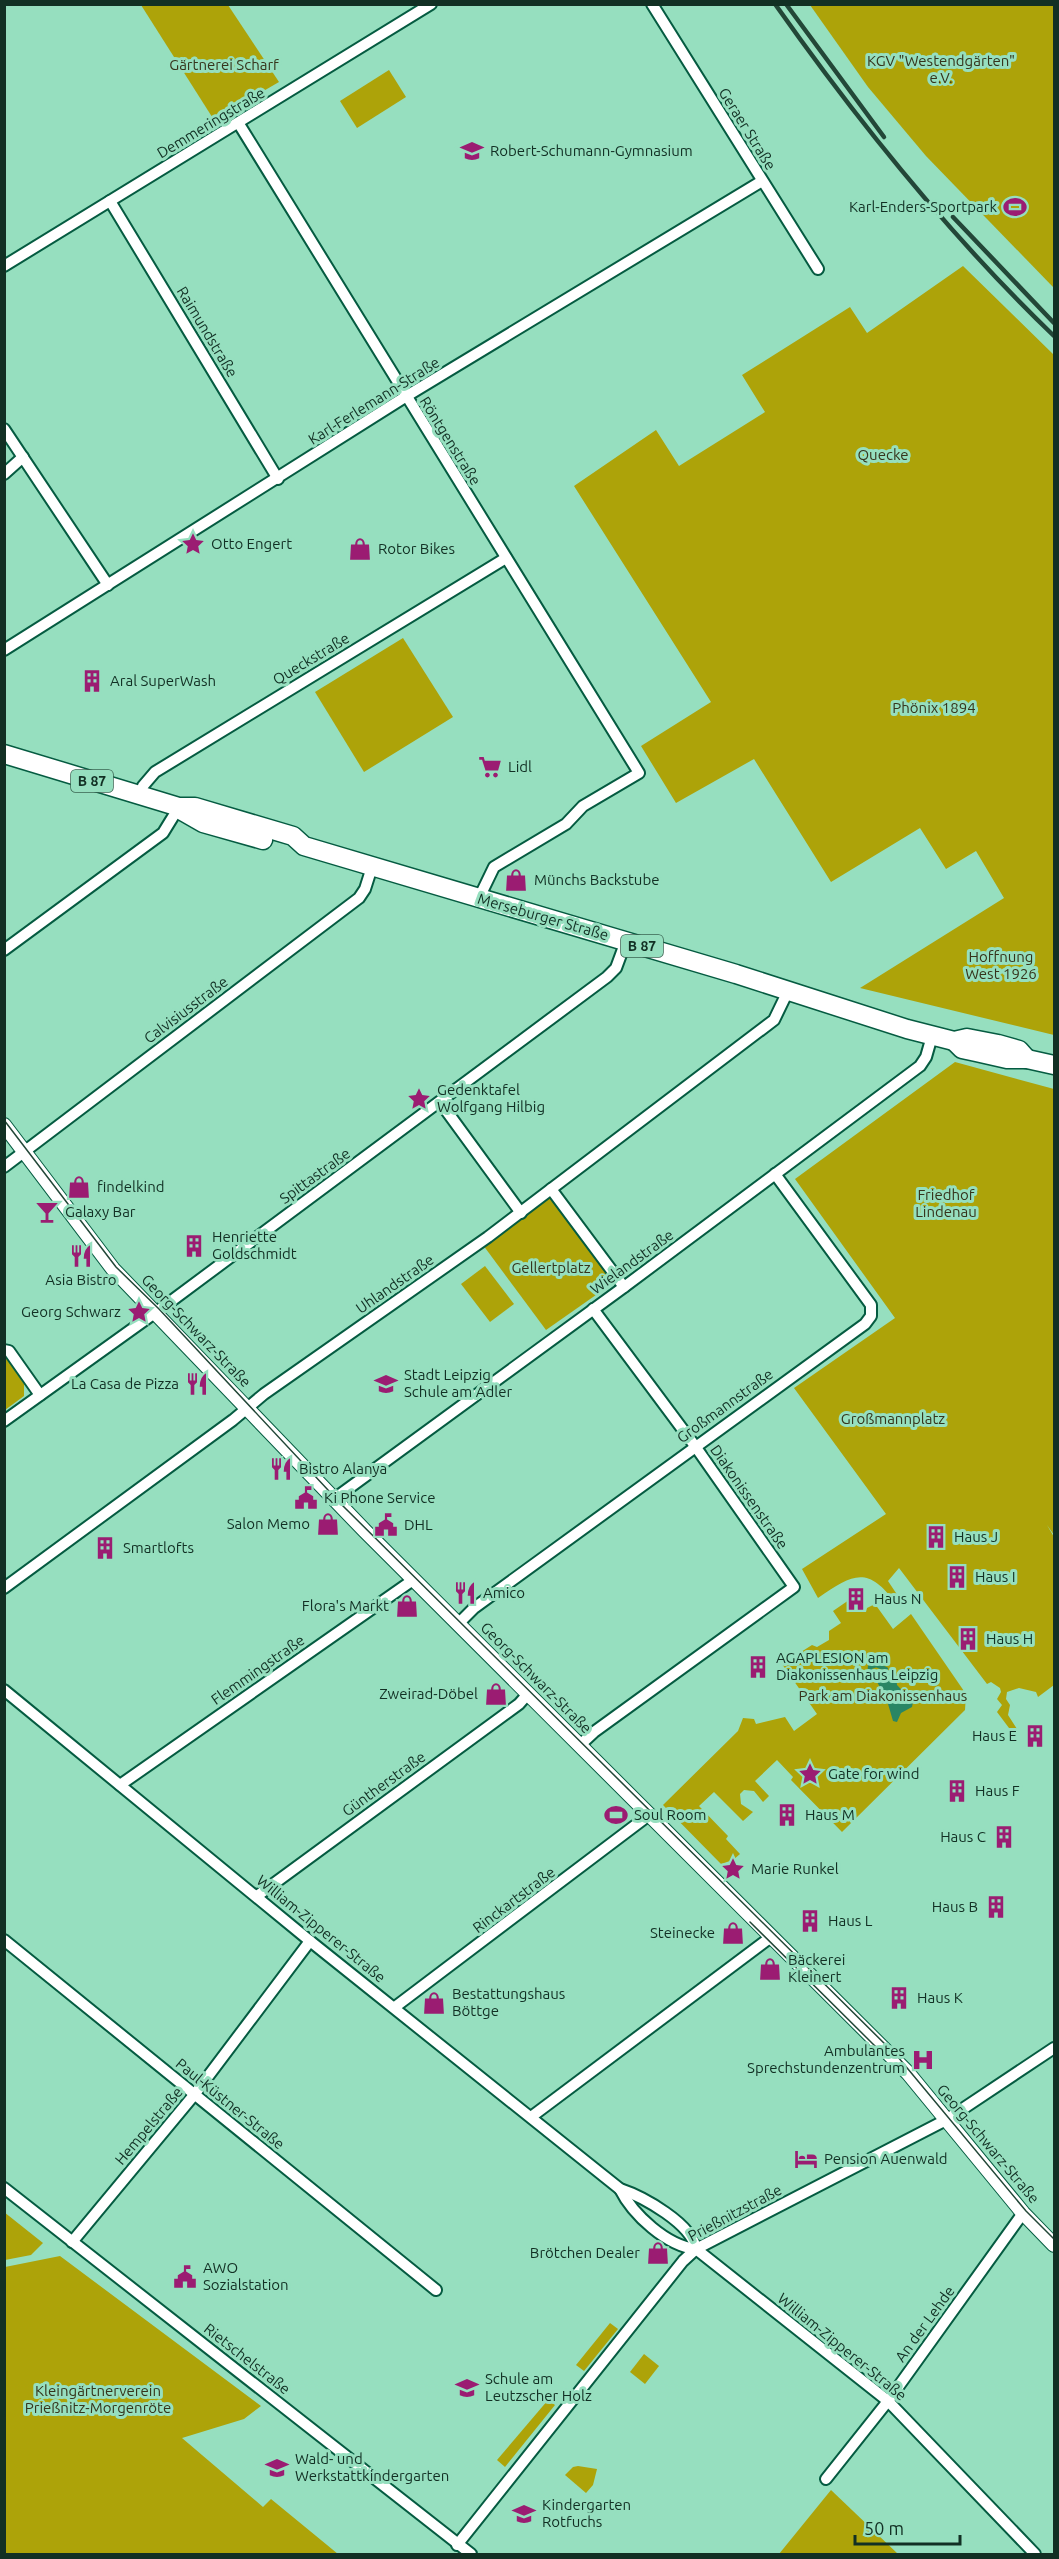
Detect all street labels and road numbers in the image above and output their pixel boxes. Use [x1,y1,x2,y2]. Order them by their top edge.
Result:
street label: Demmeringstraße [154,84,268,161]
street label: Geraer Straße [715,85,779,173]
street label: Raimundstraße [174,283,241,380]
street label: Karl-Ferlemann-Straße [305,353,442,448]
street label: Röntgenstraße [416,393,484,488]
street label: Queckstraße [269,629,352,688]
road number: B 87 [71,770,113,792]
street label: Merseburger Straße [476,890,611,943]
road number: B 87 [621,935,663,957]
street label: Calvisiusstraße [141,973,231,1047]
street label: Spittastraße [276,1144,353,1207]
street label: Wielandstraße [587,1226,676,1297]
street label: Uhlandstraße [353,1251,437,1317]
street label: Georg-Schwarz-Straße [138,1271,254,1390]
street label: Großmannstraße [673,1365,776,1446]
street label: Diakonissenstraße [707,1441,792,1552]
street label: Georg-Schwarz-Straße [477,1619,595,1737]
street label: Flemmingstraße [208,1631,308,1708]
street label: Güntherstraße [339,1748,429,1819]
street label: Rinckartstraße [469,1863,558,1936]
street label: William-Zipperer-Straße [254,1871,389,1986]
street label: Paul-Küstner-Straße [173,2055,288,2153]
street label: Georg-Schwarz-Straße [934,2081,1043,2206]
street label: Hempelstraße [111,2084,186,2168]
street label: Prießnitzstraße [685,2181,785,2244]
street label: An der Lehde [891,2283,958,2365]
street label: William-Zipperer-Straße [775,2289,910,2404]
street label: Rietschelstraße [201,2320,294,2397]

